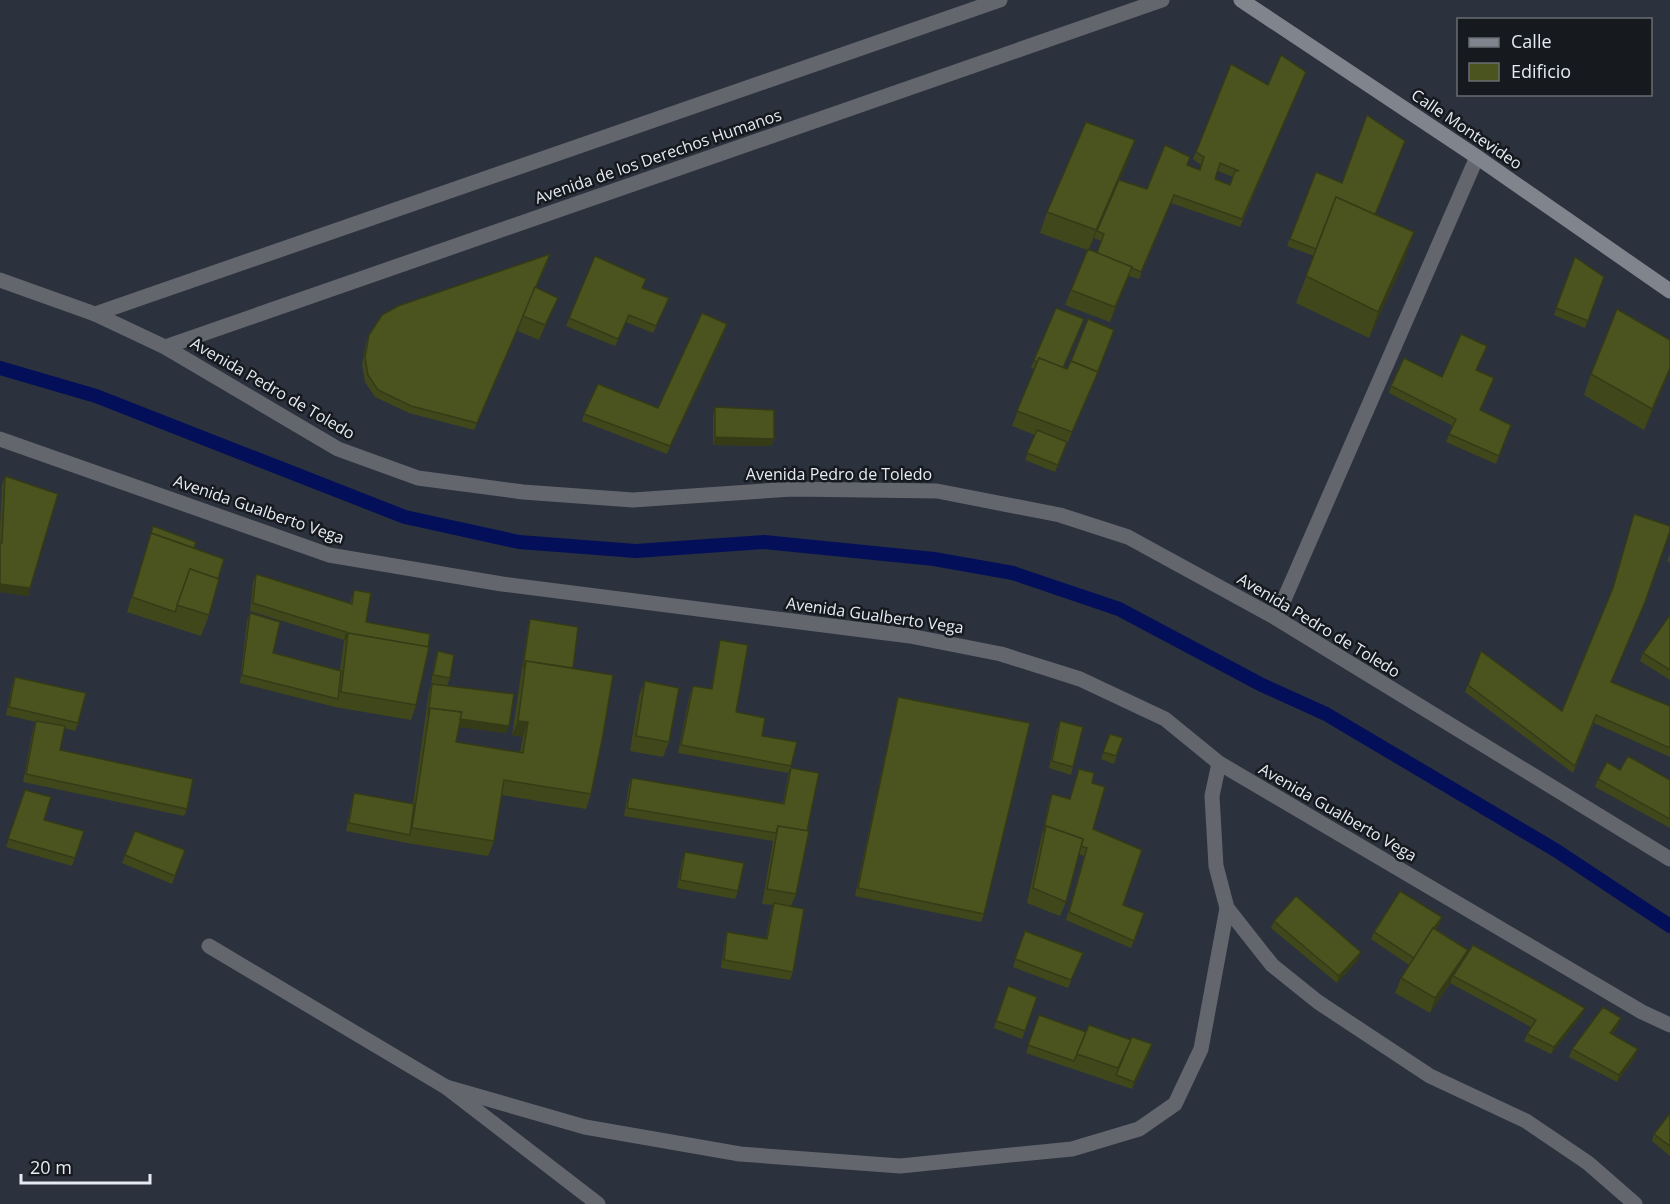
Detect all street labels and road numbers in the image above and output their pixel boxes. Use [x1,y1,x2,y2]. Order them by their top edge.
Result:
street label: Calle Montevideo [1407,84,1527,174]
street label: Avenida de los Derechos Humanos [532,103,784,209]
street label: Avenida Pedro de Toledo [187,332,359,444]
street label: Avenida Pedro de Toledo [746,463,932,485]
street label: Avenida Gualberto Vega [171,469,347,549]
street label: Avenida Pedro de Toledo [1233,568,1405,682]
street label: Avenida Gualberto Vega [785,592,965,638]
street label: Avenida Gualberto Vega [1255,758,1421,866]

